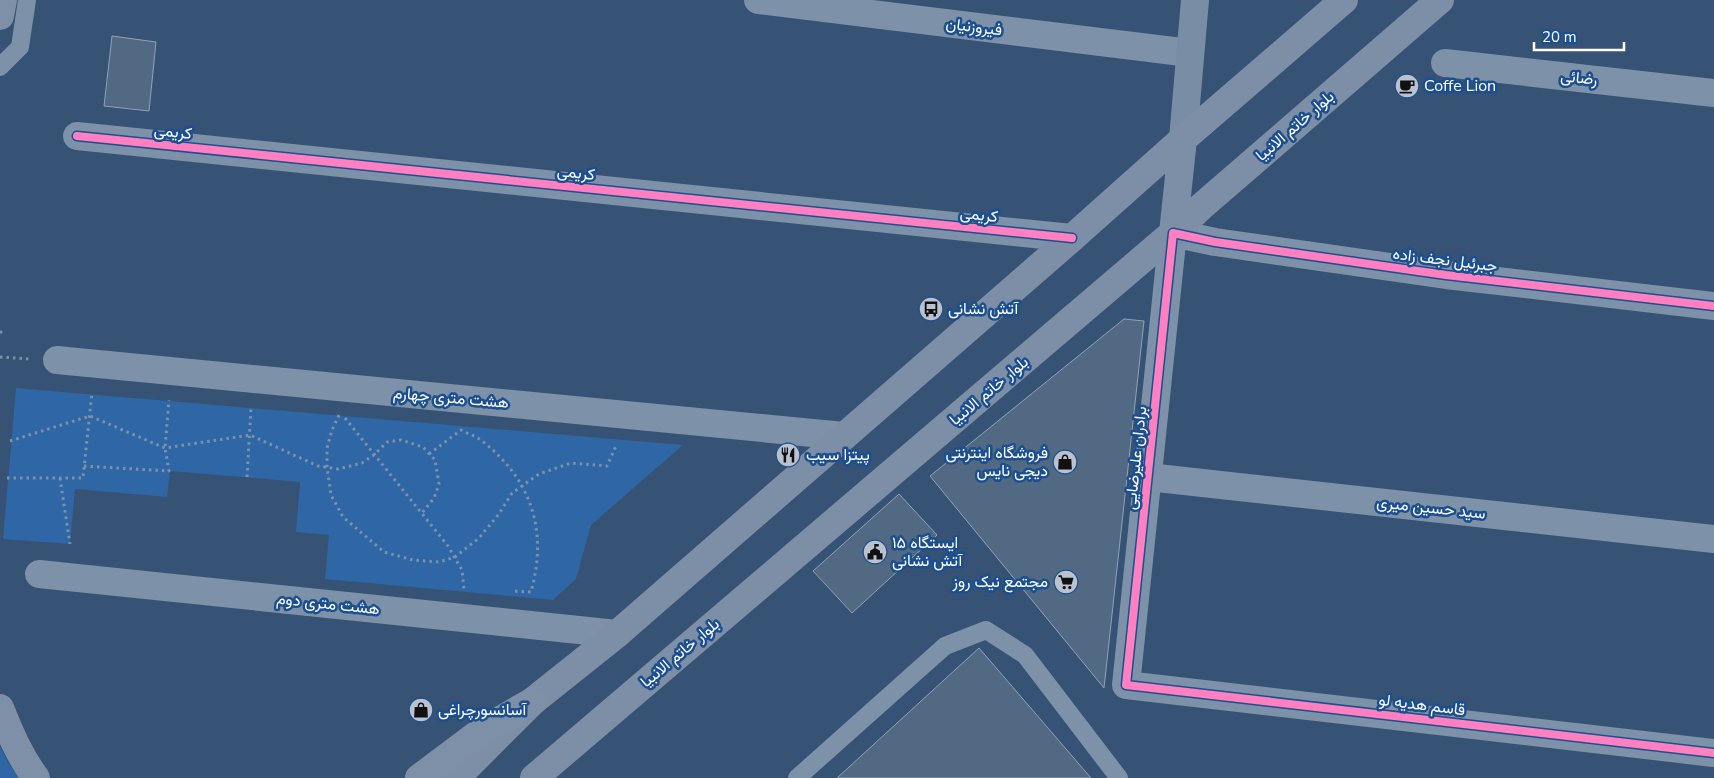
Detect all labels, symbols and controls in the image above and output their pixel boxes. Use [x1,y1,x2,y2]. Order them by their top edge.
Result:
street label: فیروزنیان [945,13,1003,41]
scale bar [1534,20,1624,52]
text: 20 m [1542,27,1577,47]
street label: رضائی [1559,65,1599,91]
cafe icon: Coffe Lion [1394,73,1420,99]
place label: Coffe Lion [1424,75,1496,97]
street label: بلوار خاتم الانبیا [1251,86,1339,166]
street label: کریمی [153,119,193,145]
street label: کریمی [556,160,596,186]
street label: کریمی [959,202,999,228]
street label: جبرئیل نجف زاده [1392,243,1499,277]
bus stop icon: آتش نشانی [918,296,944,322]
place label: آتش نشانی [948,298,1020,320]
street label: بلوار خاتم الانبیا [945,351,1033,431]
street label: هشت متری چهارم [392,382,510,414]
street label: برادران علیرضایی [1120,405,1152,511]
restaurant icon: پیتزا سیب [775,442,801,468]
place label: فروشگاه اینترنتی دیجی نایس [946,442,1048,482]
place label: پیتزا سیب [806,444,870,466]
shop icon: فروشگاه اینترنتی دیجی نایس [1052,449,1078,475]
street label: سید حسین میری [1375,491,1487,525]
place label: ایستگاه ۱۵ آتش نشانی [892,532,964,572]
public building icon: ایستگاه ۱۵ آتش نشانی [862,539,888,565]
supermarket icon: مجتمع نیک‌ روز [1053,569,1079,595]
place label: مجتمع نیک‌ روز [952,571,1048,593]
street label: هشت متری دوم [275,588,381,620]
street label: بلوار خاتم الانبیا [636,613,724,693]
street label: قاسم هدیه لو [1377,689,1467,721]
shop icon: آسانسورچراغی [408,697,434,723]
place label: آسانسورچراغی [438,699,527,721]

